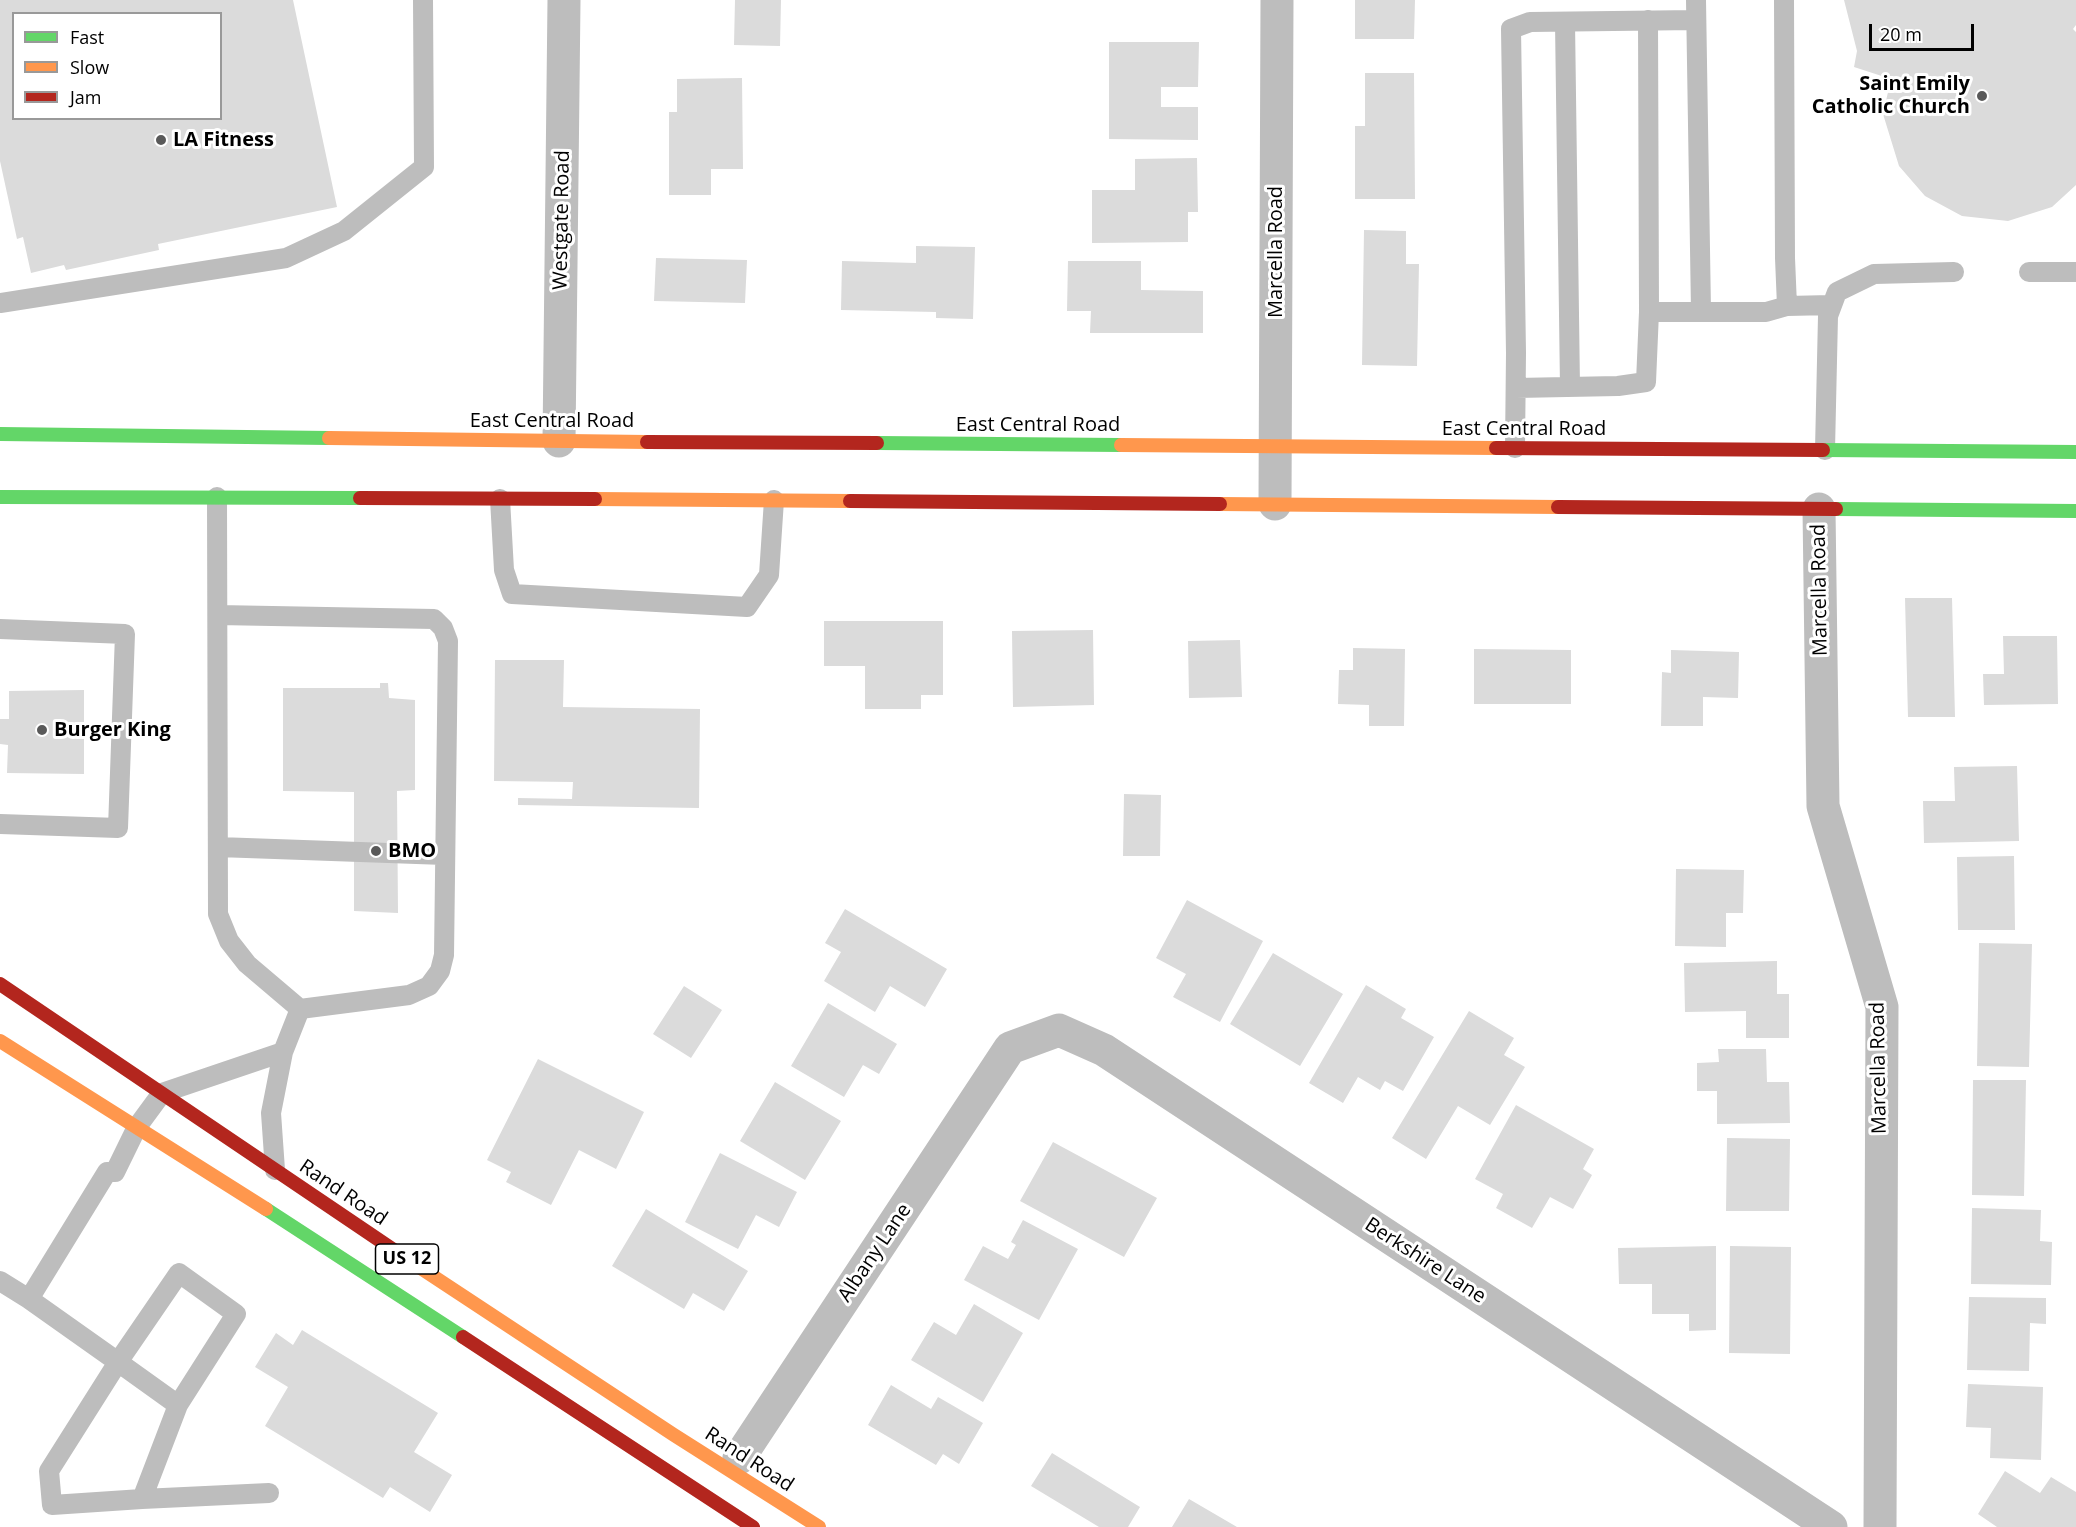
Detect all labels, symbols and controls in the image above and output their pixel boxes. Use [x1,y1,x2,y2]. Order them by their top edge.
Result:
legend [12,12,222,120]
scale bar [1872,12,1977,50]
text: 20 m [1880,22,1922,46]
text: Fast [70,25,104,49]
text: Slow [70,55,109,79]
place label: Saint Emily Catholic Church [1812,72,1970,119]
text: Jam [70,85,102,109]
marker: Saint Emily Catholic Church [1975,89,1989,103]
place label: LA Fitness [173,128,274,152]
marker: LA Fitness [154,133,168,147]
street label: Westgate Road [549,150,575,290]
street label: Marcella Road [1264,186,1288,318]
street label: East Central Road [470,409,634,433]
street label: East Central Road [956,413,1120,437]
street label: East Central Road [1442,417,1606,441]
street label: Marcella Road [1807,524,1833,656]
place label: Burger King [54,718,171,742]
marker: Burger King [35,723,49,737]
place label: BMO [388,839,436,863]
marker: BMO [369,844,383,858]
street label: Marcella Road [1866,1002,1892,1134]
street label: Rand Road [294,1155,392,1231]
street label: Albany Lane [833,1199,917,1307]
street label: Berkshire Lane [1360,1213,1490,1309]
road number: US 12 [376,1244,438,1274]
street label: Rand Road [700,1422,798,1498]

